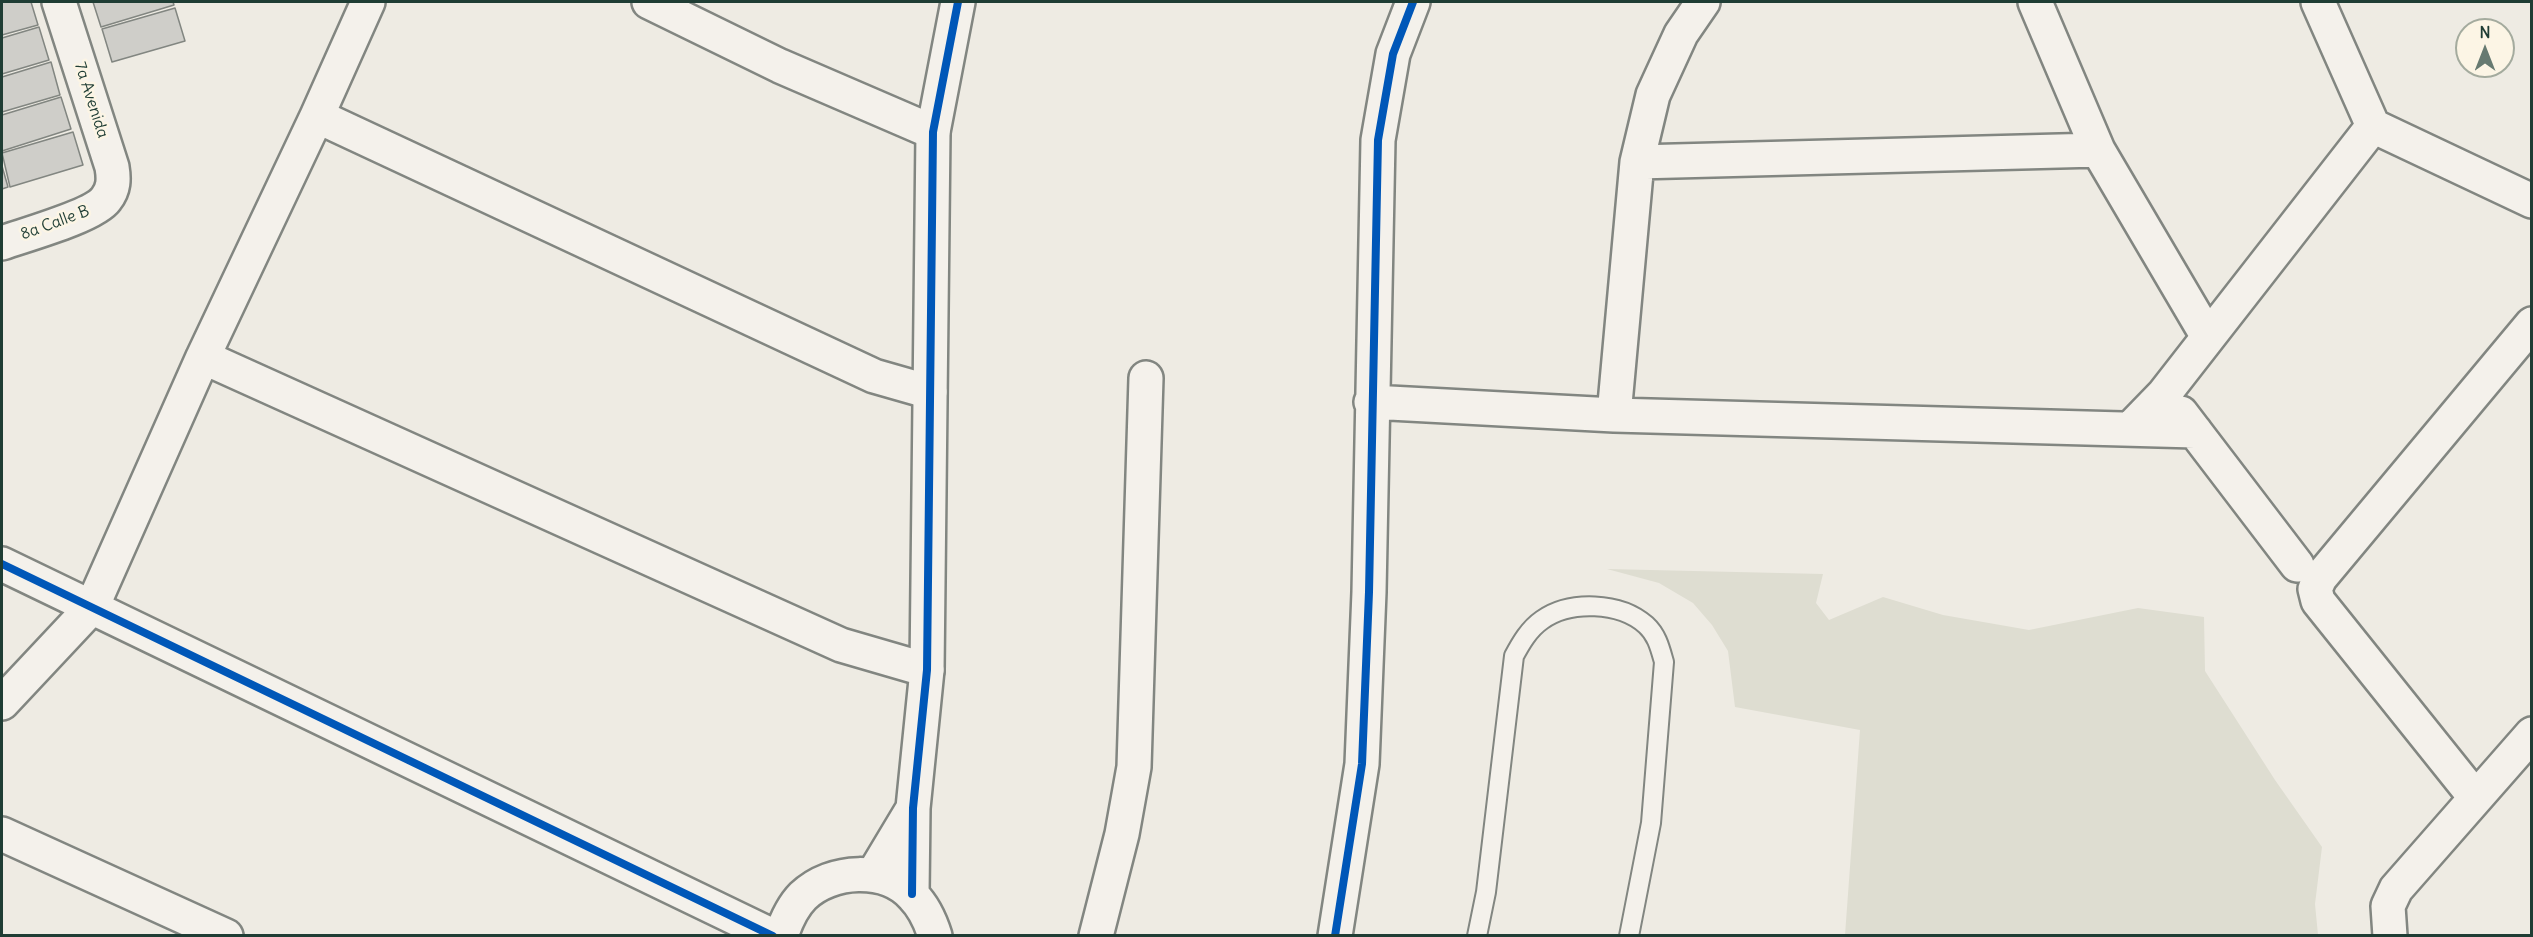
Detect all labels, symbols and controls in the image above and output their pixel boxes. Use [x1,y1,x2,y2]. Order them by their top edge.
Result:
north arrow [2455,18,2515,78]
text: N [2479,22,2491,42]
street label: 7a Avenida [70,60,112,140]
street label: 8a Calle B [18,202,92,244]

